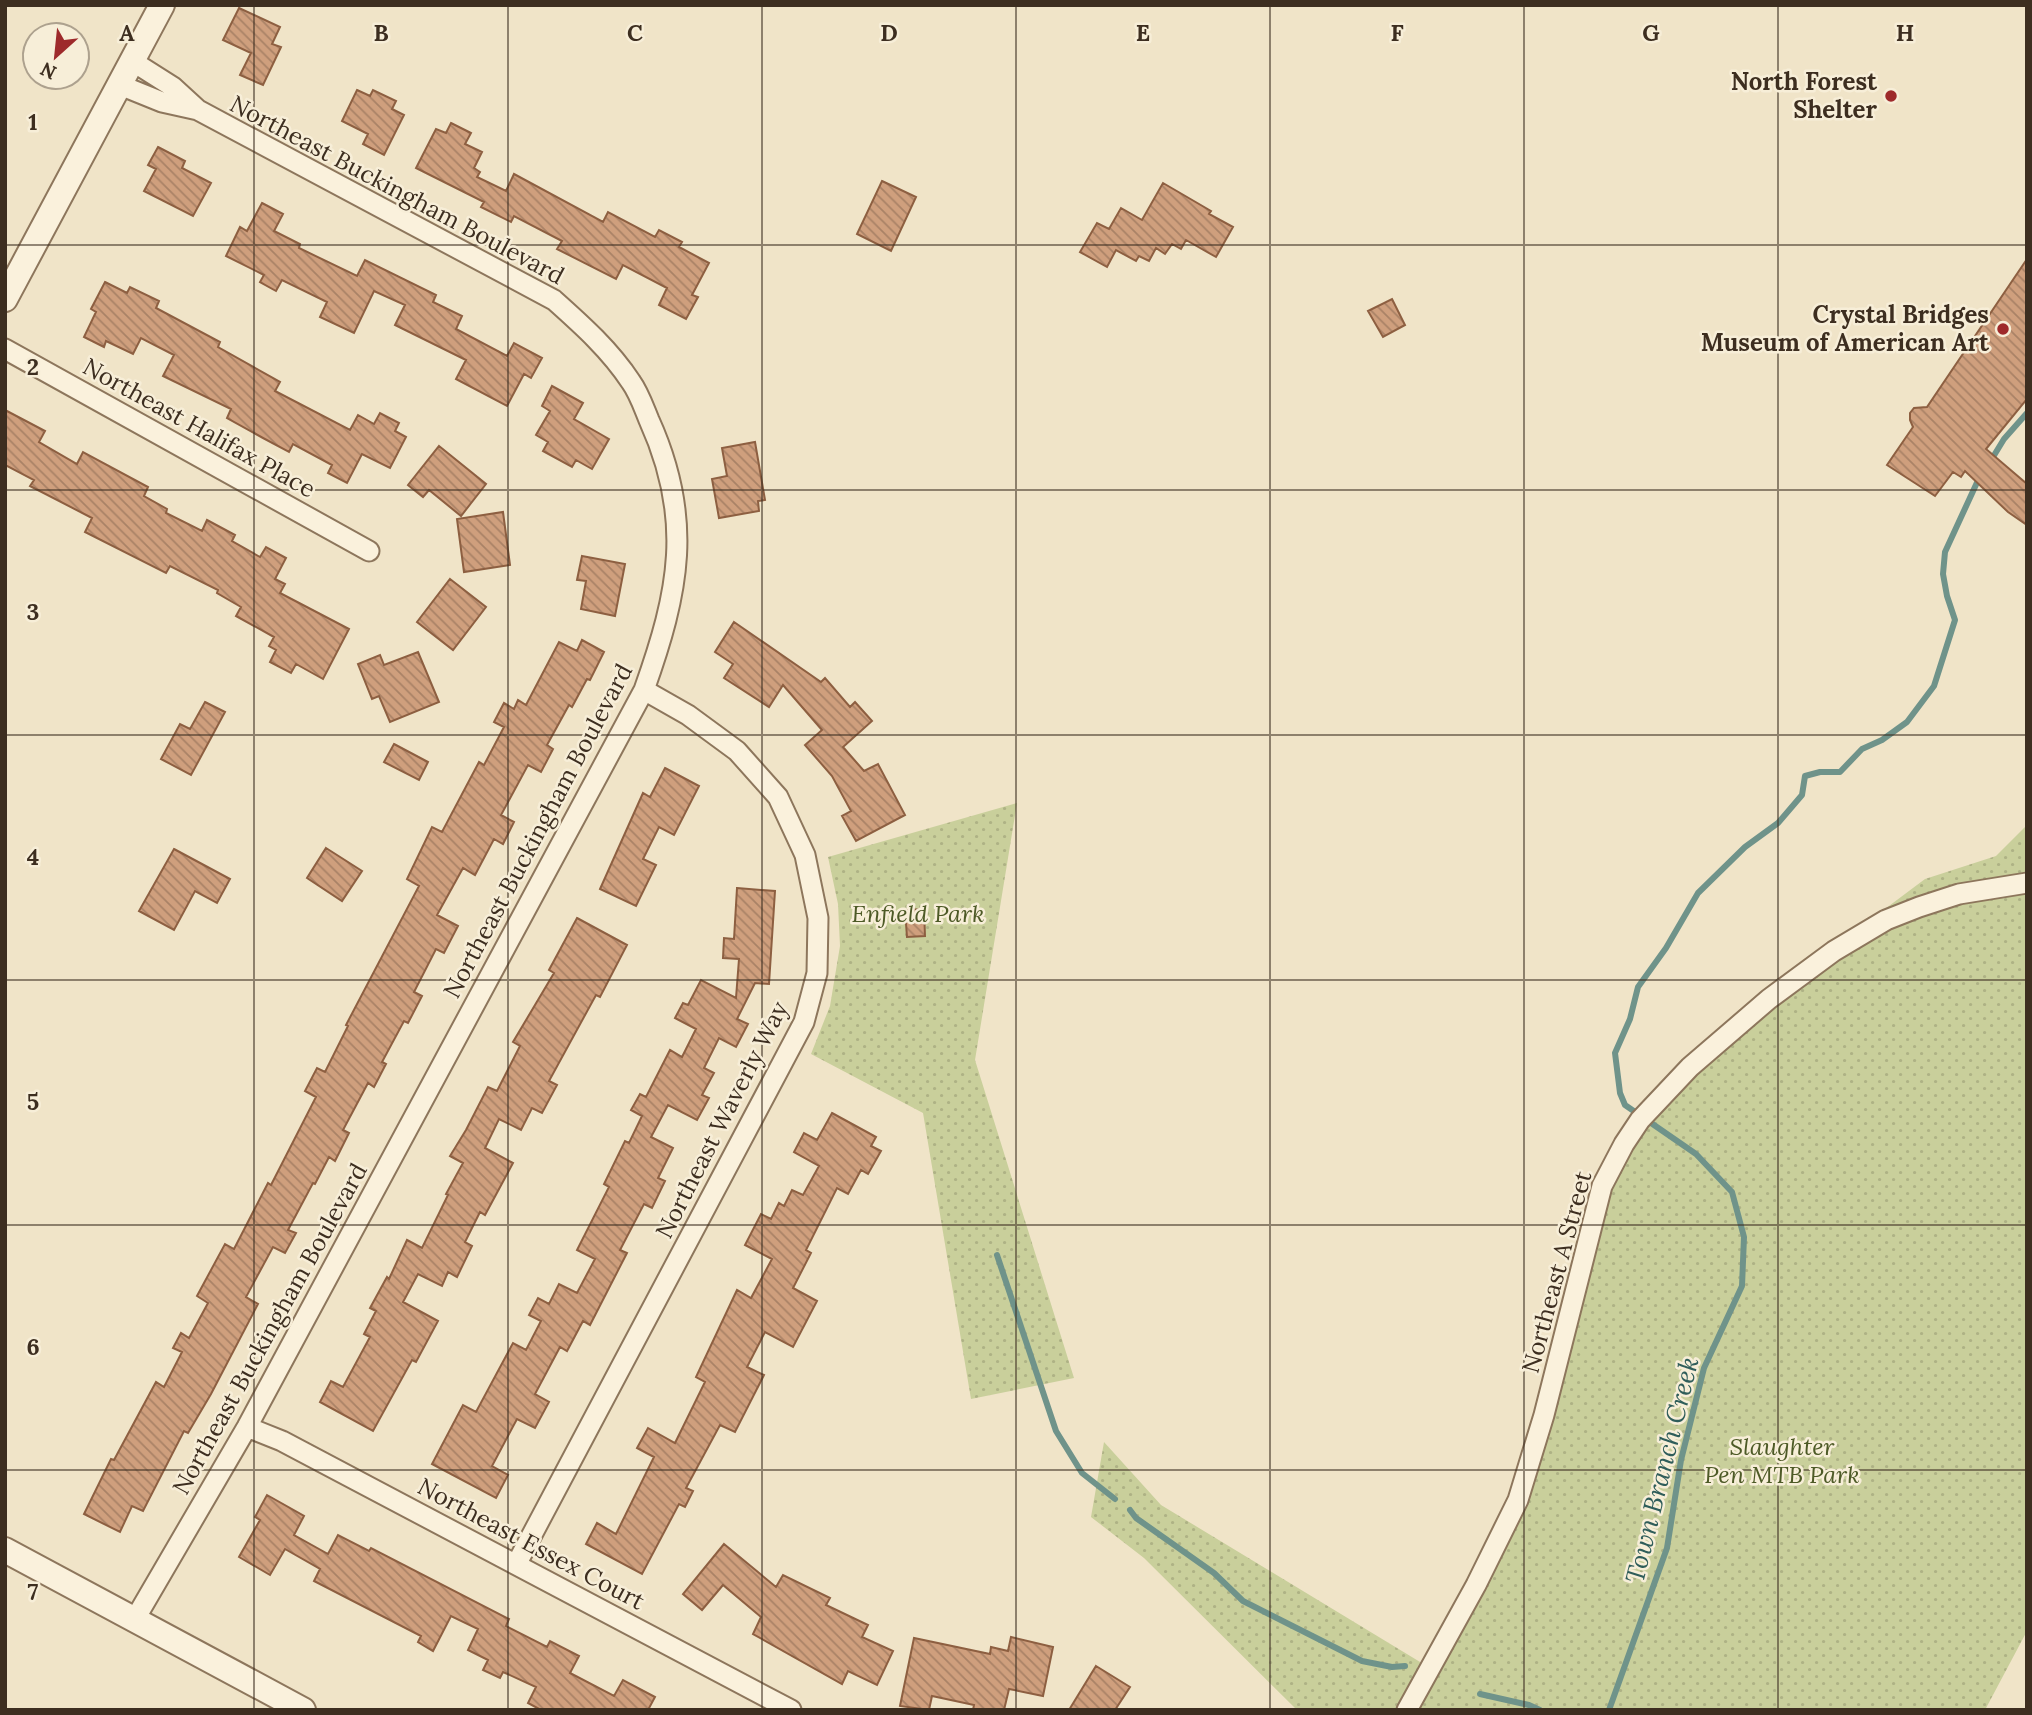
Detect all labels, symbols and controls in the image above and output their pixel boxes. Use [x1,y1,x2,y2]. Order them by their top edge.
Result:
text: A [119,18,135,47]
text: B [373,18,389,47]
text: C [627,18,643,47]
text: D [880,18,898,47]
text: E [1136,18,1150,47]
text: F [1390,18,1404,47]
text: G [1642,18,1660,47]
text: H [1896,18,1914,47]
north arrow [21,21,91,91]
text: N [36,57,60,85]
place label: North Forest Shelter [1731,66,1878,125]
street label: Northeast Buckingham Boulevard [225,88,570,291]
marker: North Forest Shelter [1883,88,1899,104]
text: 1 [28,107,38,136]
place label: Crystal Bridges Museum of American Art [1701,299,1990,358]
marker: Crystal Bridges Museum of American Art [1995,321,2011,337]
street label: Northeast Halifax Place [78,351,321,504]
text: 2 [27,352,39,381]
text: 3 [27,597,39,626]
street label: Northeast Buckingham Boulevard [436,658,639,1003]
text: 4 [27,842,39,871]
park label: Enfield Park [851,898,985,929]
street label: Northeast Waverly Way [648,996,795,1243]
text: 5 [27,1087,39,1116]
street label: Northeast Buckingham Boulevard [165,1158,374,1500]
street label: Northeast A Street [1515,1167,1599,1376]
text: 6 [26,1332,40,1361]
water label: Town Branch Creek [1617,1353,1706,1586]
park label: Slaughter Pen MTB Park [1704,1431,1860,1490]
street label: Northeast Essex Court [413,1471,651,1617]
text: 7 [28,1577,39,1606]

